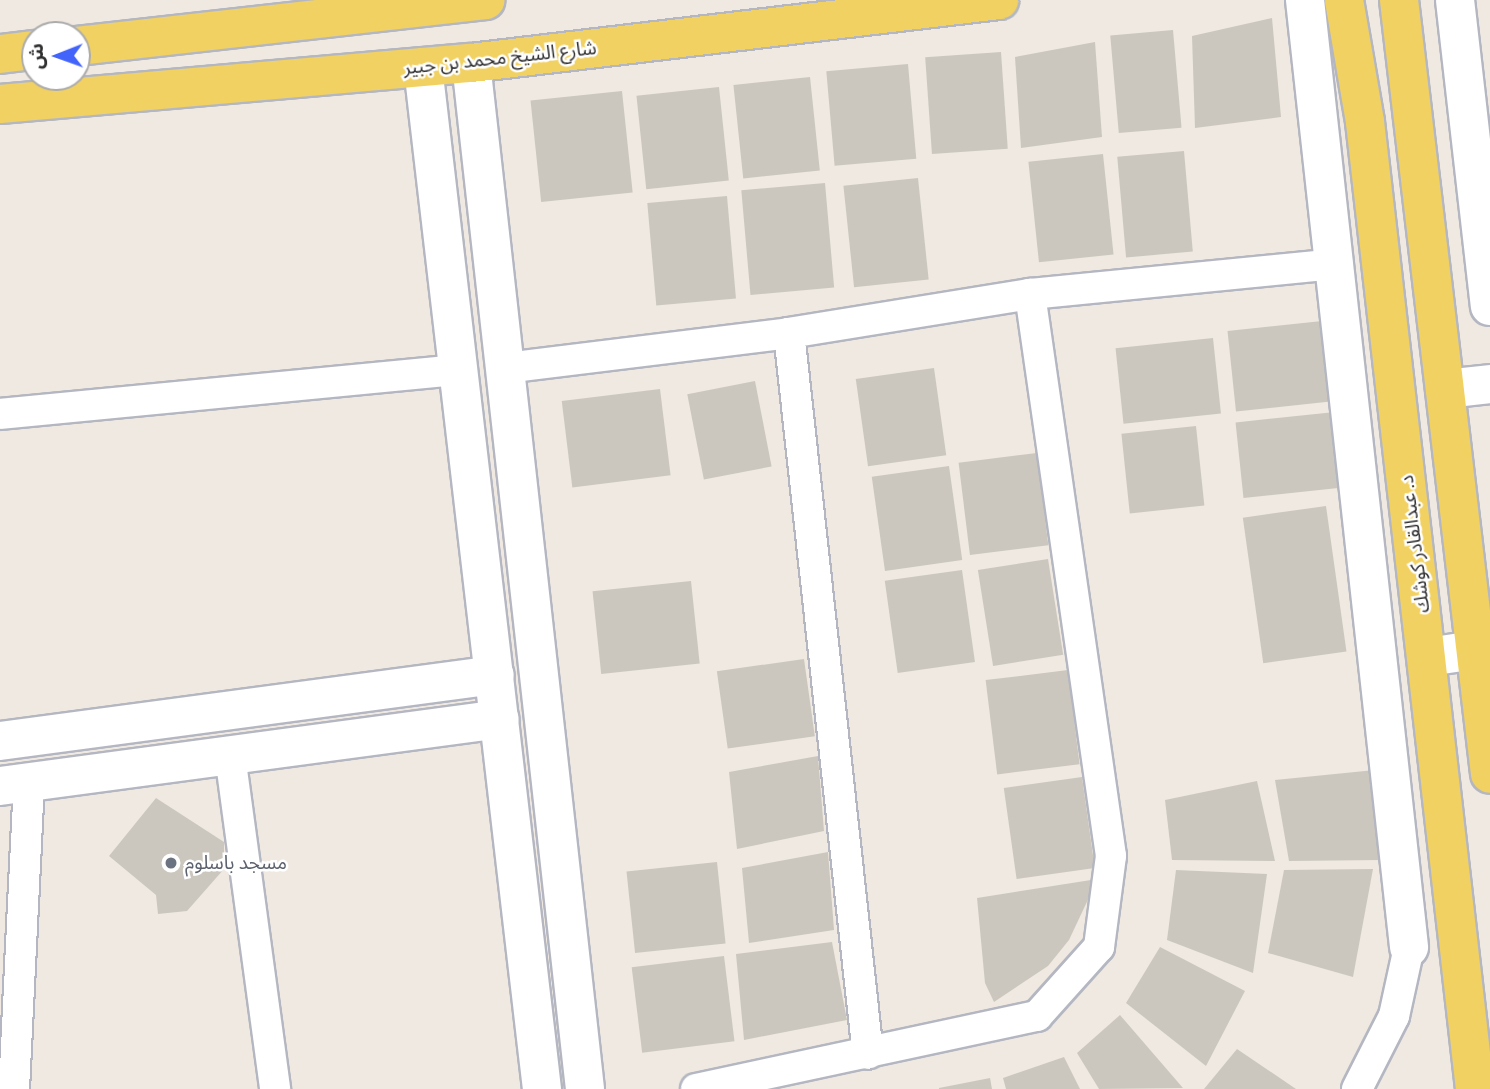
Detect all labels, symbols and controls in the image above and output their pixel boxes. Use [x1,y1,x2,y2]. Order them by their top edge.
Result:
north arrow [21,21,91,91]
street label: شارع الشيخ محمد بن جبير [402,37,598,79]
text: ش [25,43,48,70]
street label: د. عبدالقادر كوشك [1395,474,1435,614]
place label: مسجد باسلوم [185,852,287,874]
marker: مسجد باسلوم [163,855,179,871]

